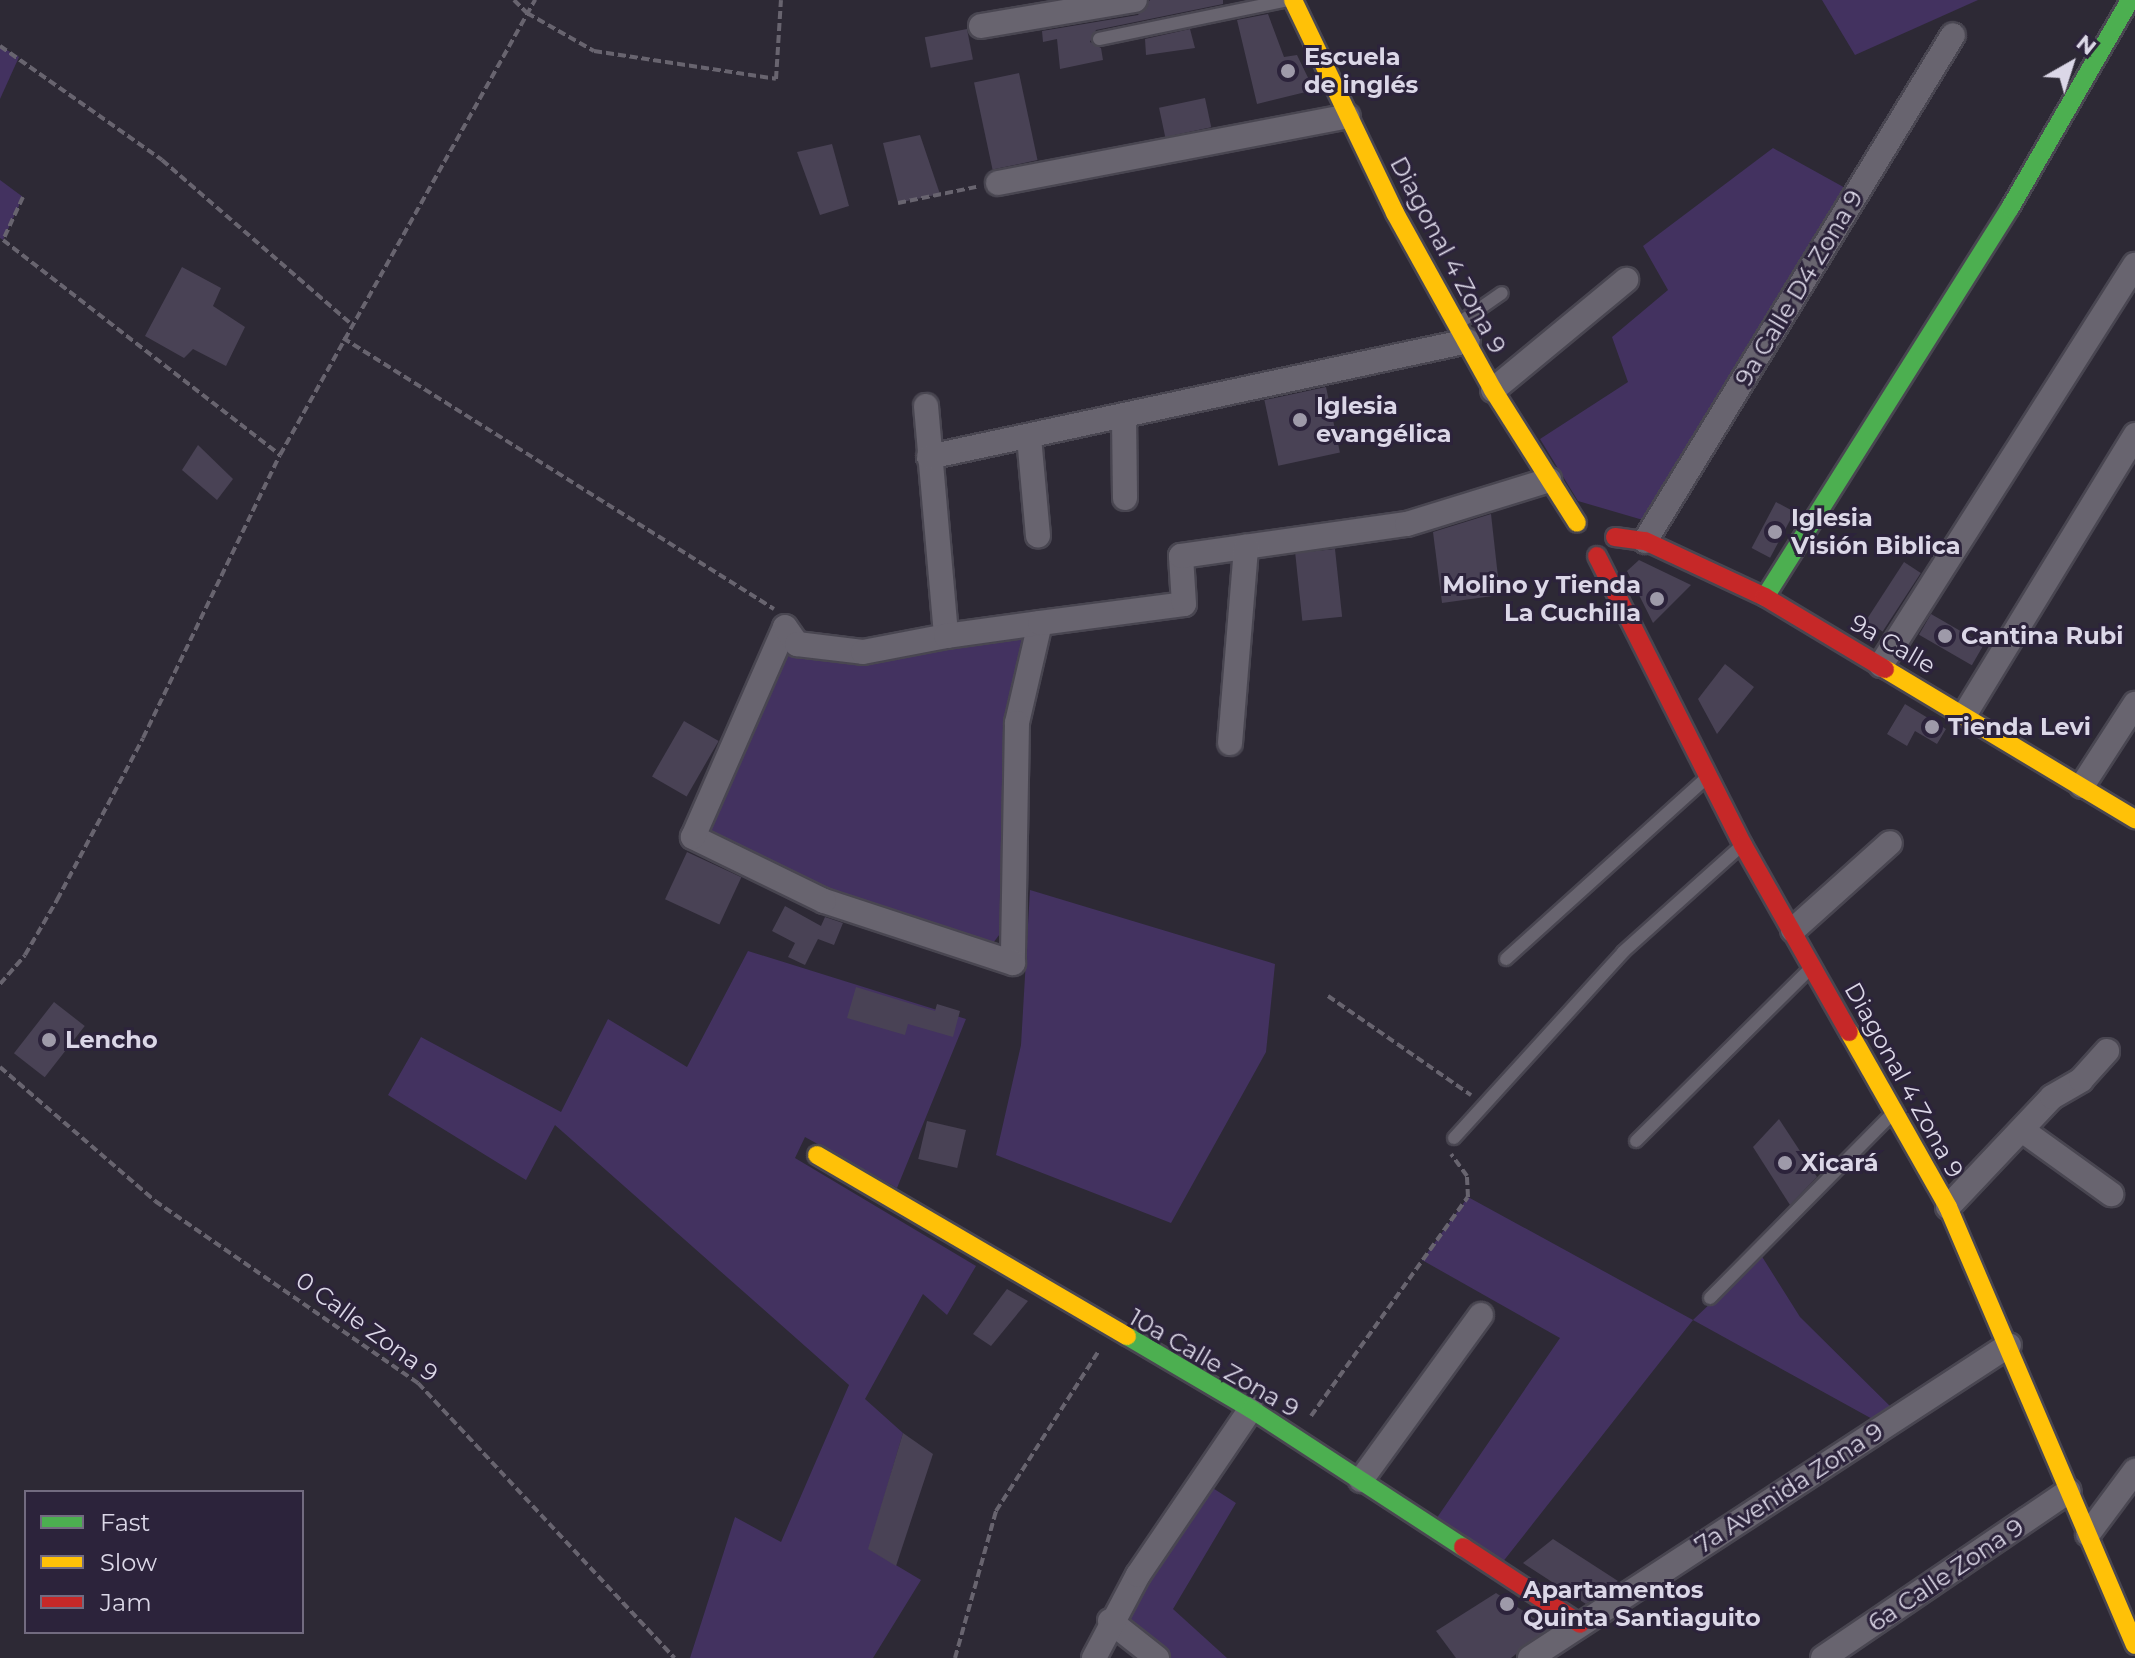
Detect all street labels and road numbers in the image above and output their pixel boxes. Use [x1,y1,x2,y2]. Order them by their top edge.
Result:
street label: Diagonal 4 Zona 9 [1384,152,1512,358]
street label: 9a Calle D4 Zona 9 [1729,185,1869,391]
street label: 9a Calle [1845,608,1941,680]
street label: Diagonal 4 Zona 9 [1838,977,1970,1183]
street label: 0 Calle Zona 9 [290,1266,444,1388]
street label: 10a Calle Zona 9 [1124,1303,1304,1423]
street label: 7a Avenida Zona 9 [1690,1416,1888,1560]
street label: 6a Calle Zona 9 [1863,1512,2029,1638]

